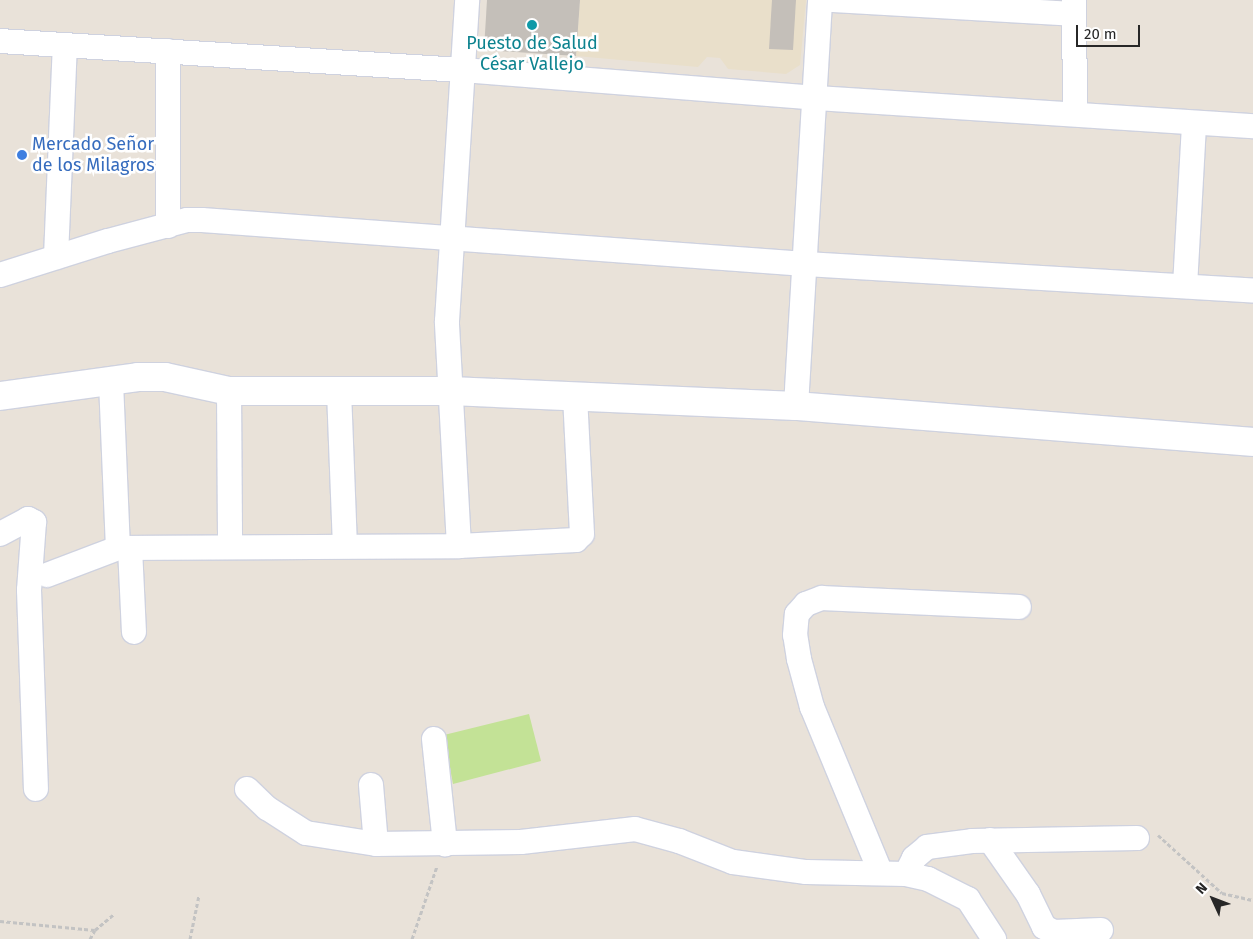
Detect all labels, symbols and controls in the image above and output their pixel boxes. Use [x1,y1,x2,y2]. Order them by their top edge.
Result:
scale bar [1078,15,1142,47]
marker: Puesto de Salud César Vallejo [526,19,538,31]
text: 20 m [1084,25,1117,43]
place label: Puesto de Salud César Vallejo [466,33,598,76]
place label: Mercado Señor de los Milagros [32,134,155,176]
marker: Mercado Señor de los Milagros [16,149,28,161]
north arrow [1188,874,1238,924]
text: N [1192,879,1211,898]

